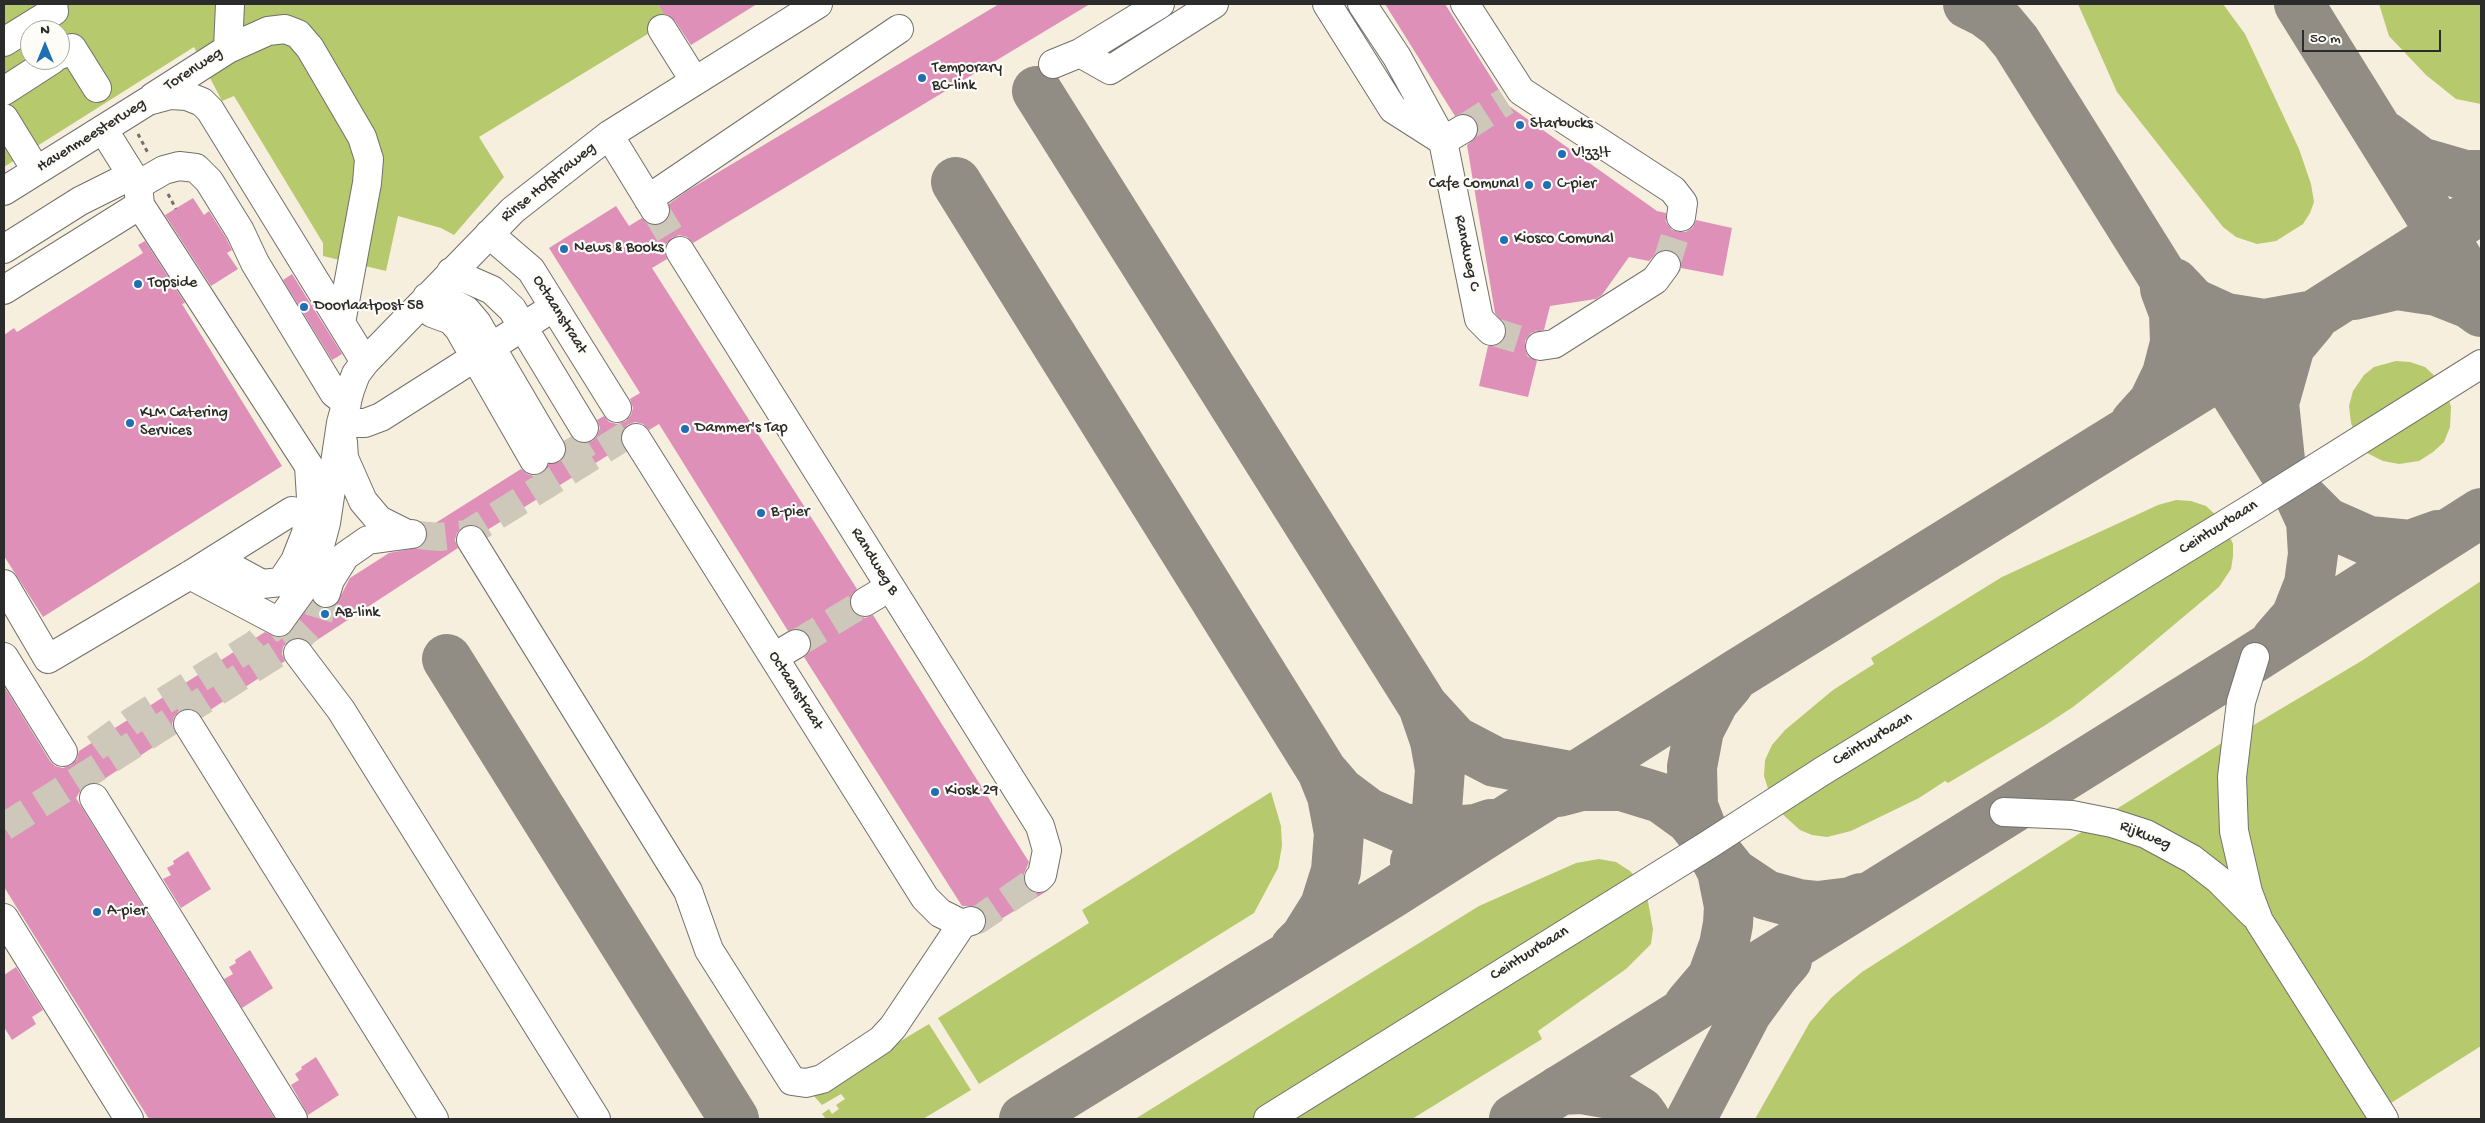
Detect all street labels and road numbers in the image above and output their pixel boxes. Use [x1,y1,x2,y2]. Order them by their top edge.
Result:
street label: Torenweg [161,44,227,96]
street label: Havenmeesterweg [34,95,150,177]
street label: Rinse Hofstraweg [498,139,600,227]
street label: Randweg C [1449,214,1483,292]
street label: Octaanstraat [527,272,591,358]
street label: Ceintuurbaan [2176,496,2262,560]
street label: Randweg B [846,525,902,599]
street label: Octaanstraat [763,648,827,734]
street label: Ceintuurbaan [1830,709,1916,771]
street label: Rijkweg [2117,817,2173,855]
street label: Ceintuurbaan [1487,922,1573,986]

